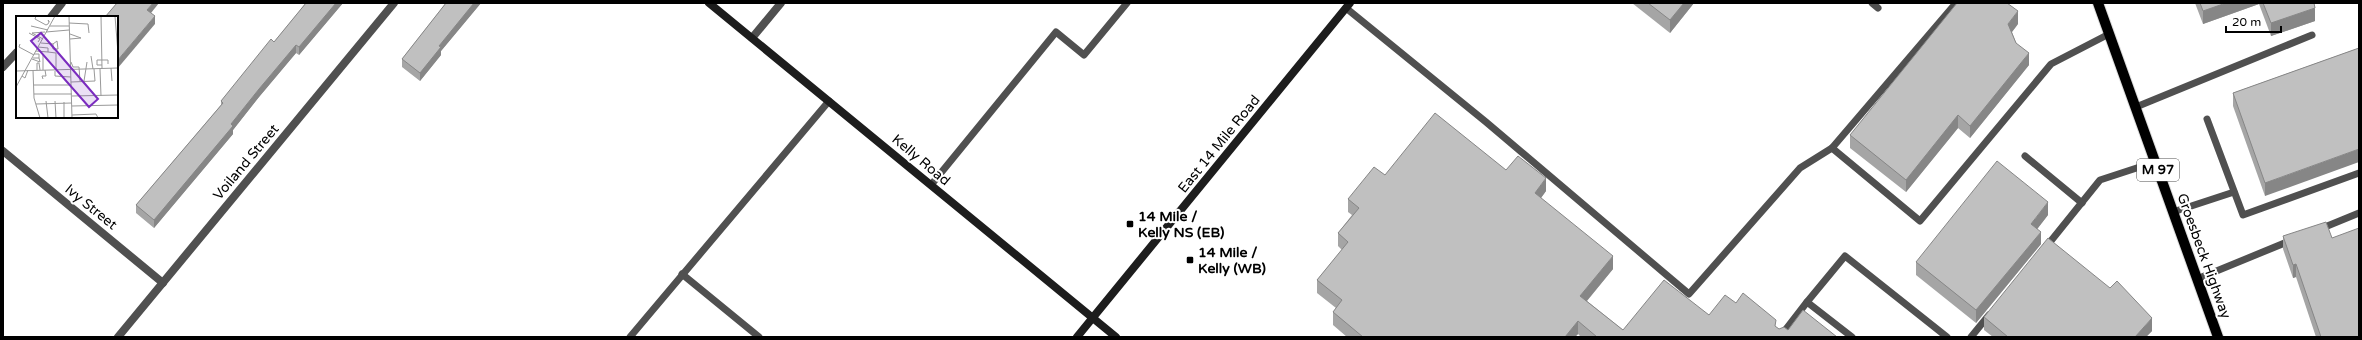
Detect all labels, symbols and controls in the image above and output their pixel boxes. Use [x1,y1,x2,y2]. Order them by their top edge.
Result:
scale bar [2226,8,2281,34]
text: 20 m [2232,15,2261,29]
inset map [16,16,118,118]
street label: East 14 Mile Road [1174,92,1264,196]
street label: Voiland Street [209,120,283,203]
street label: Kelly Road [888,131,954,189]
road number: M 97 [2137,159,2179,181]
street label: Ivy Street [61,181,121,234]
street label: Groesbeck Highway [2173,191,2235,321]
place label: 14 Mile / Kelly NS (EB) [1138,208,1224,241]
marker: 14 Mile / Kelly NS (EB) [1125,219,1135,229]
place label: 14 Mile / Kelly (WB) [1198,244,1266,277]
marker: 14 Mile / Kelly (WB) [1185,255,1195,265]

